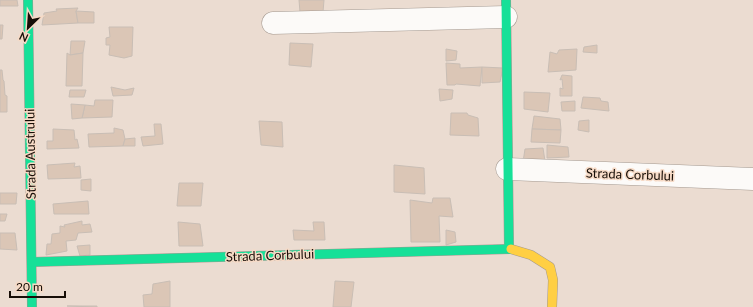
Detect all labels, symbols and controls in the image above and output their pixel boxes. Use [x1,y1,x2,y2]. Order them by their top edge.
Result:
north arrow [8,8,48,48]
text: N [17,30,30,45]
street label: Strada Austrului [21,109,39,199]
street label: Strada Corbului [586,164,674,184]
street label: Strada Corbului [226,245,314,265]
scale bar [10,273,65,299]
text: 20 m [16,279,43,294]

